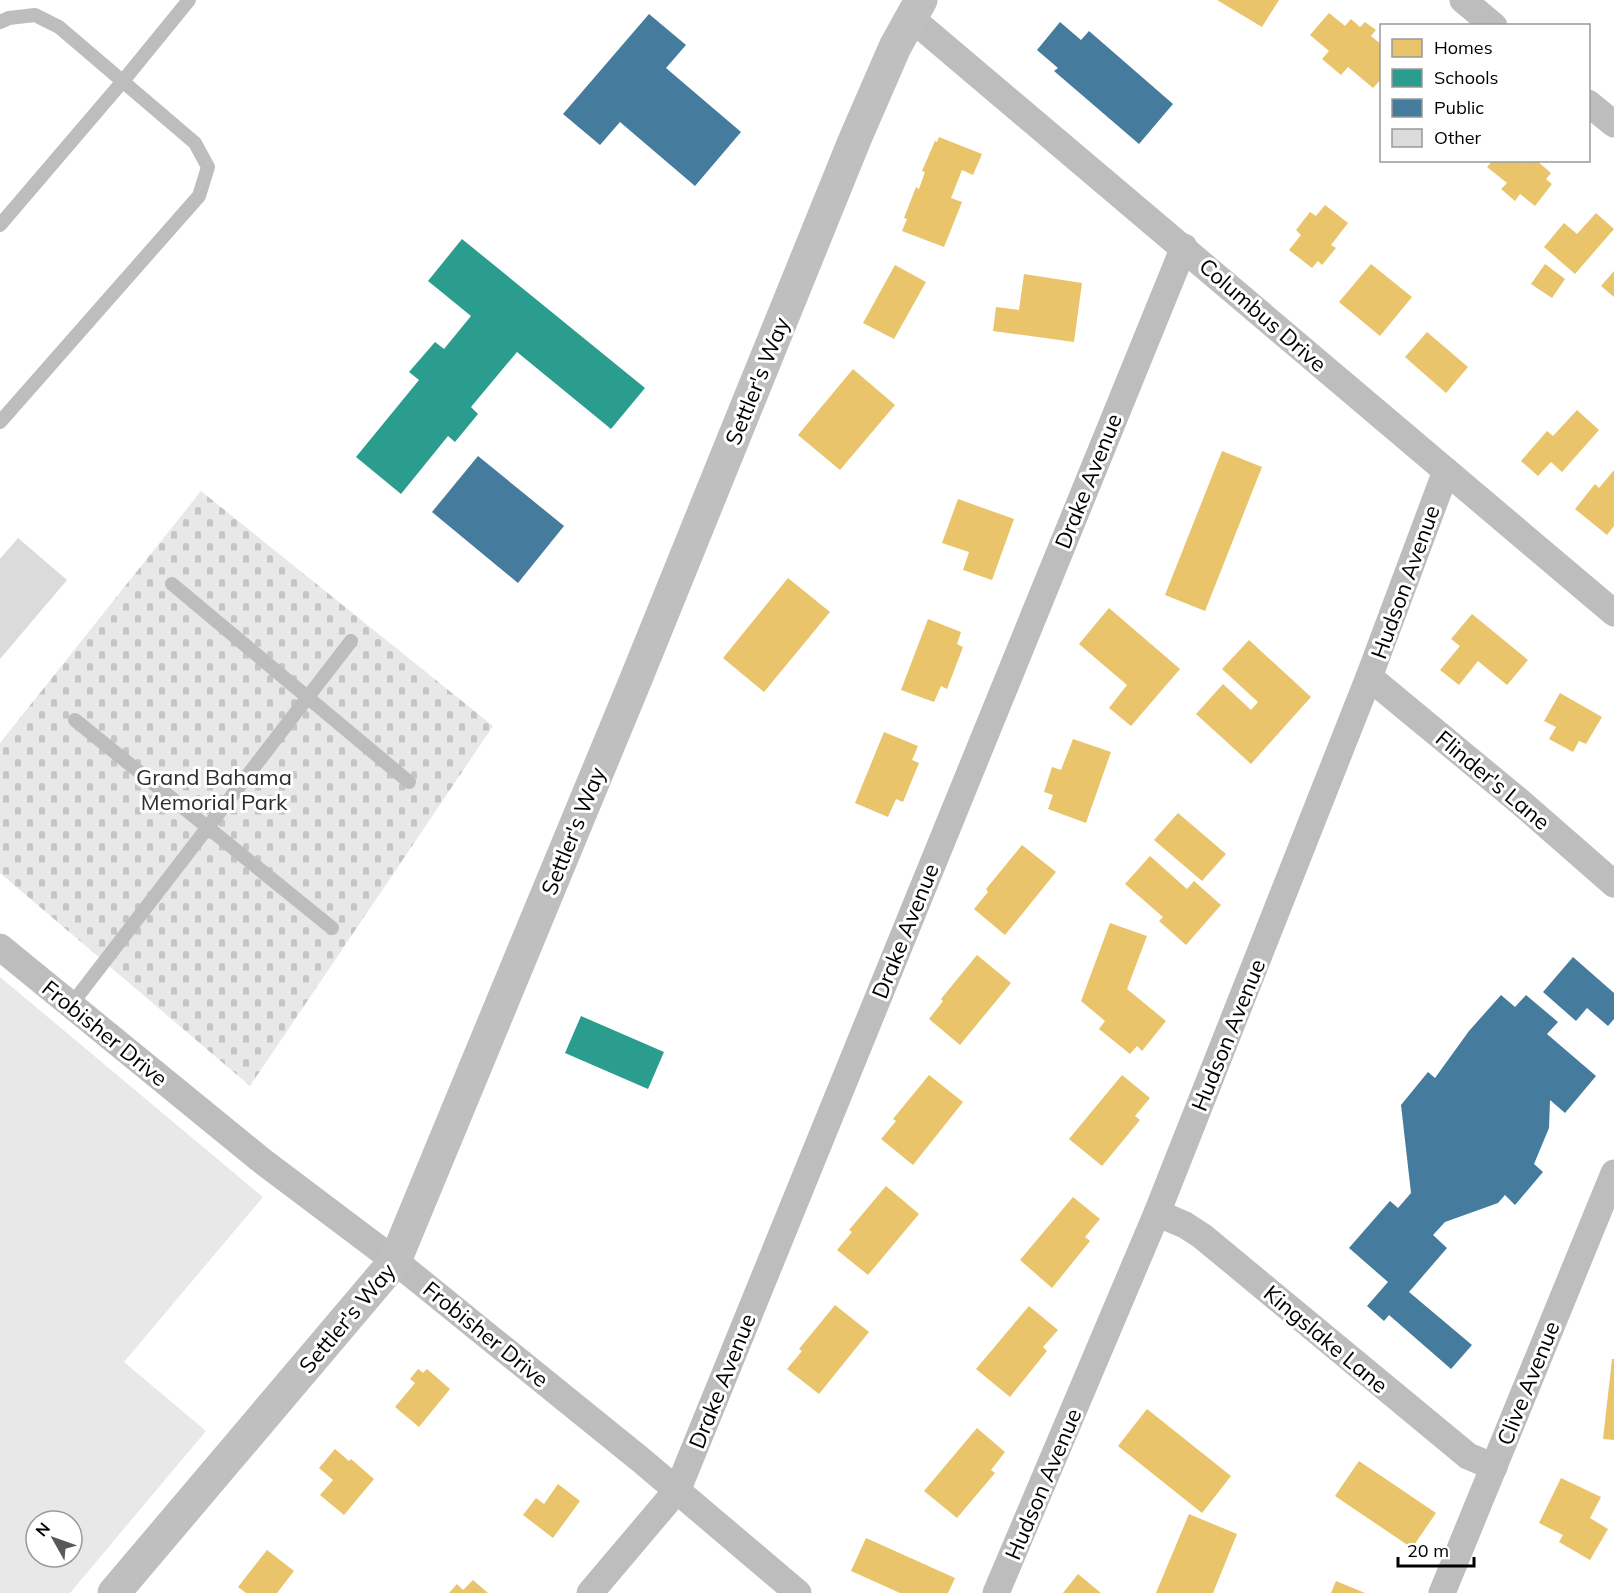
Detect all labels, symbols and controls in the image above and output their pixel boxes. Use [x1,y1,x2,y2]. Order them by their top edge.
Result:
legend [1380,24,1590,162]
text: Homes [1434,36,1493,59]
text: Schools [1434,66,1499,89]
text: Public [1434,96,1484,119]
text: Other [1434,126,1482,149]
street label: Columbus Drive [1194,252,1332,378]
street label: Settler's Way [719,313,795,449]
street label: Drake Avenue [1048,410,1128,552]
street label: Hudson Avenue [1364,501,1446,663]
street label: Flinder's Lane [1430,724,1556,836]
park label: Grand Bahama Memorial Park [136,763,292,816]
street label: Settler's Way [535,763,611,899]
street label: Drake Avenue [865,860,945,1002]
street label: Hudson Avenue [1185,955,1271,1115]
street label: Frobisher Drive [36,974,174,1092]
street label: Settler's Way [293,1257,401,1379]
street label: Frobisher Drive [417,1275,555,1393]
street label: Kingslake Lane [1258,1279,1394,1399]
street label: Drake Avenue [682,1310,762,1452]
street label: Clive Avenue [1490,1317,1566,1449]
street label: Hudson Avenue [999,1404,1087,1564]
north arrow [24,1509,84,1569]
text: N [31,1518,54,1540]
scale bar [1398,1530,1474,1568]
text: 20 m [1407,1539,1449,1562]

